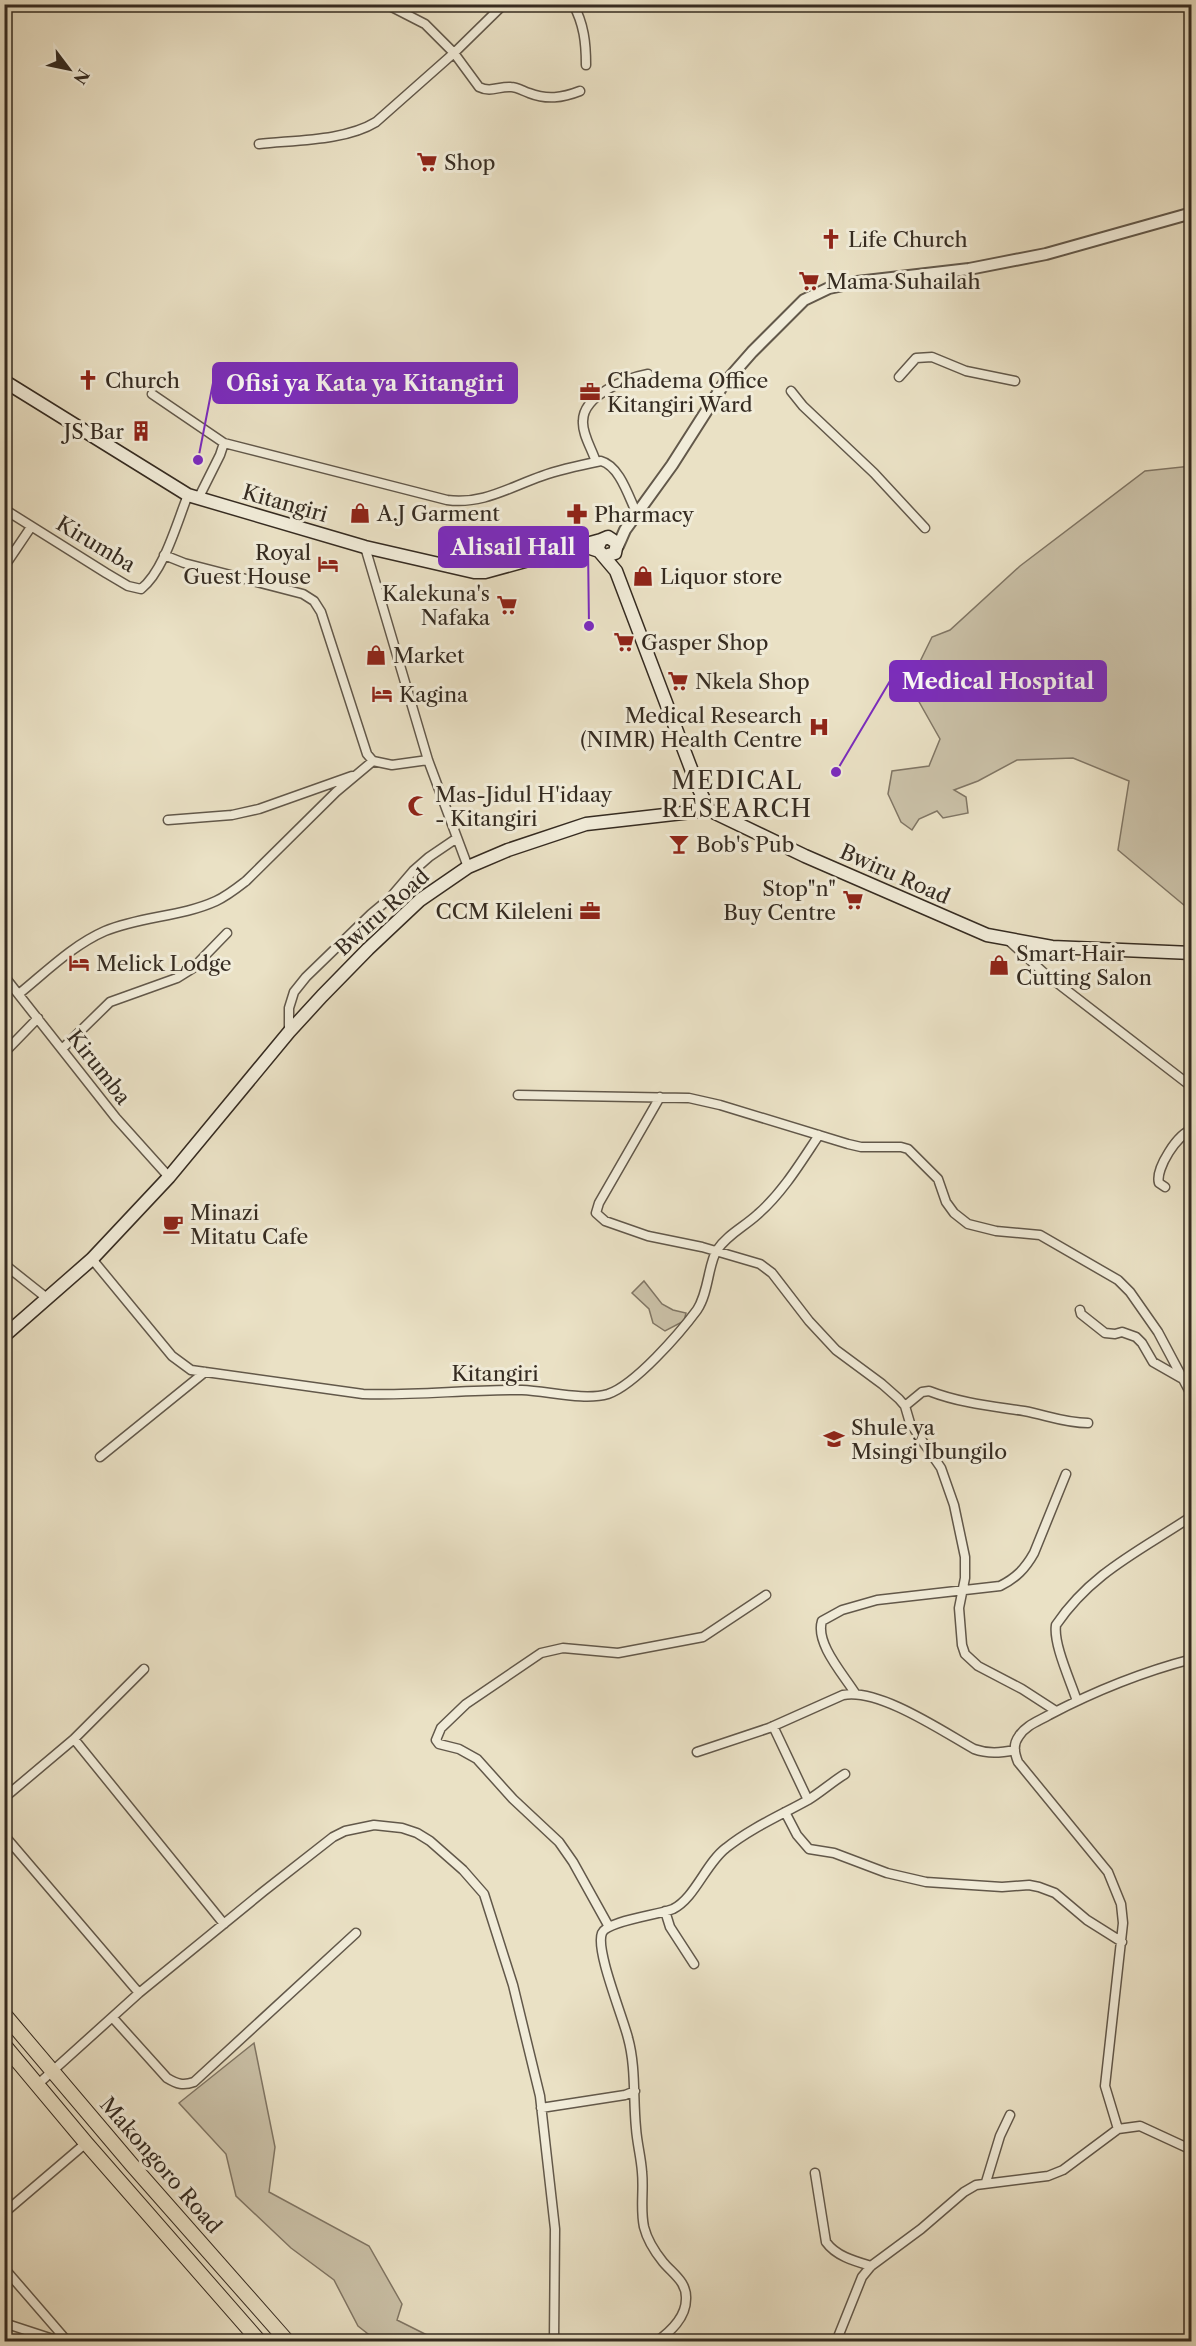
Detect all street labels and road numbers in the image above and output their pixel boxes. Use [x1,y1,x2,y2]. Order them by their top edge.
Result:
street label: Kitangiri [240,479,330,527]
street label: Kirumba [52,511,141,578]
street label: Bwiru Road [836,839,954,909]
street label: Bwiru Road [330,863,434,961]
street label: Kirumba [62,1025,136,1110]
street label: Kitangiri [451,1361,539,1386]
street label: Makongoro Road [95,2092,227,2238]

